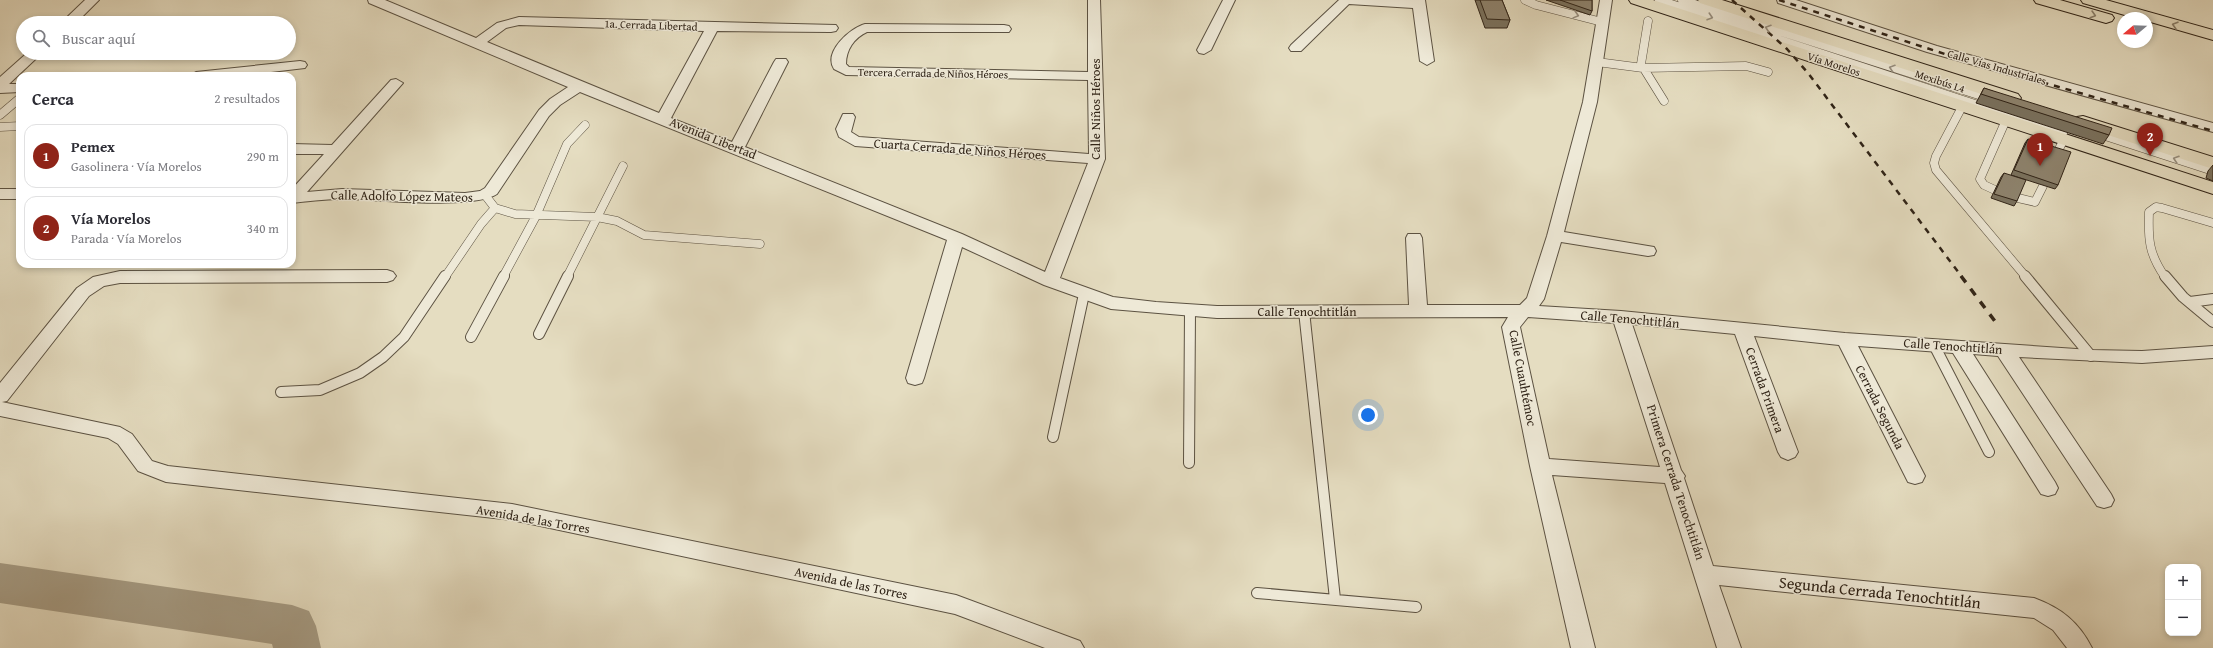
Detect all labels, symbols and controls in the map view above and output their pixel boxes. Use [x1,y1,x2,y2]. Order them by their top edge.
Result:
one-way arrow [2089,10,2096,19]
one-way arrow [1573,11,1579,19]
one-way arrow [1706,12,1713,21]
north arrow [2117,12,2153,48]
street label: 1a. Cerrada Libertad [604,15,698,35]
search box [16,16,296,60]
one-way arrow [2172,21,2179,30]
one-way arrow [1765,24,1772,33]
icon: search [30,27,52,49]
text: Buscar aquí [62,28,135,49]
street label: Calle Vías Industriales [1946,45,2048,89]
street label: Vía Morelos [1805,48,1863,80]
street label: Calle Niños Héroes [1086,58,1105,160]
street label: Tercera Cerrada de Niños Héroes [858,64,1008,82]
one-way arrow [1889,64,1896,73]
street label: Mexibús L4 [1913,65,1967,97]
text: Cerca [32,86,74,111]
text: 2 resultados [214,89,280,108]
street label: Avenida Libertad [667,112,759,164]
pin: 2 [2137,123,2163,156]
street label: Cuarta Cerrada de Niños Héroes [873,133,1047,165]
pin: 1 [2027,133,2053,166]
text: Pemex [71,136,115,157]
text: 1 [43,147,49,166]
text: 290 m [247,147,279,166]
one-way arrow [2173,155,2180,164]
text: Gasolinera · Vía Morelos [71,157,202,176]
street label: Calle Adolfo López Mateos [331,185,473,207]
text: Vía Morelos [71,208,151,229]
text: 2 [43,219,49,238]
text: 340 m [247,219,279,238]
text: Parada · Vía Morelos [71,229,182,248]
street label: Calle Tenochtitlán [1257,302,1357,321]
street label: Calle Tenochtitlán [1580,305,1681,333]
street label: Calle Cuauhtémoc [1504,328,1542,428]
street label: Calle Tenochtitlán [1903,333,2004,359]
street label: Cerrada Primera [1741,344,1790,436]
street label: Cerrada Segunda [1851,362,1910,453]
street label: Primera Cerrada Tenochtitlán [1642,402,1710,563]
your location [1358,405,1378,425]
street label: Avenida de las Torres [475,500,591,538]
street label: Avenida de las Torres [793,562,909,604]
map controls [2165,564,2201,636]
button: + [2165,564,2201,600]
street label: Segunda Cerrada Tenochtitlán [1778,569,1982,615]
button: − [2165,600,2201,636]

